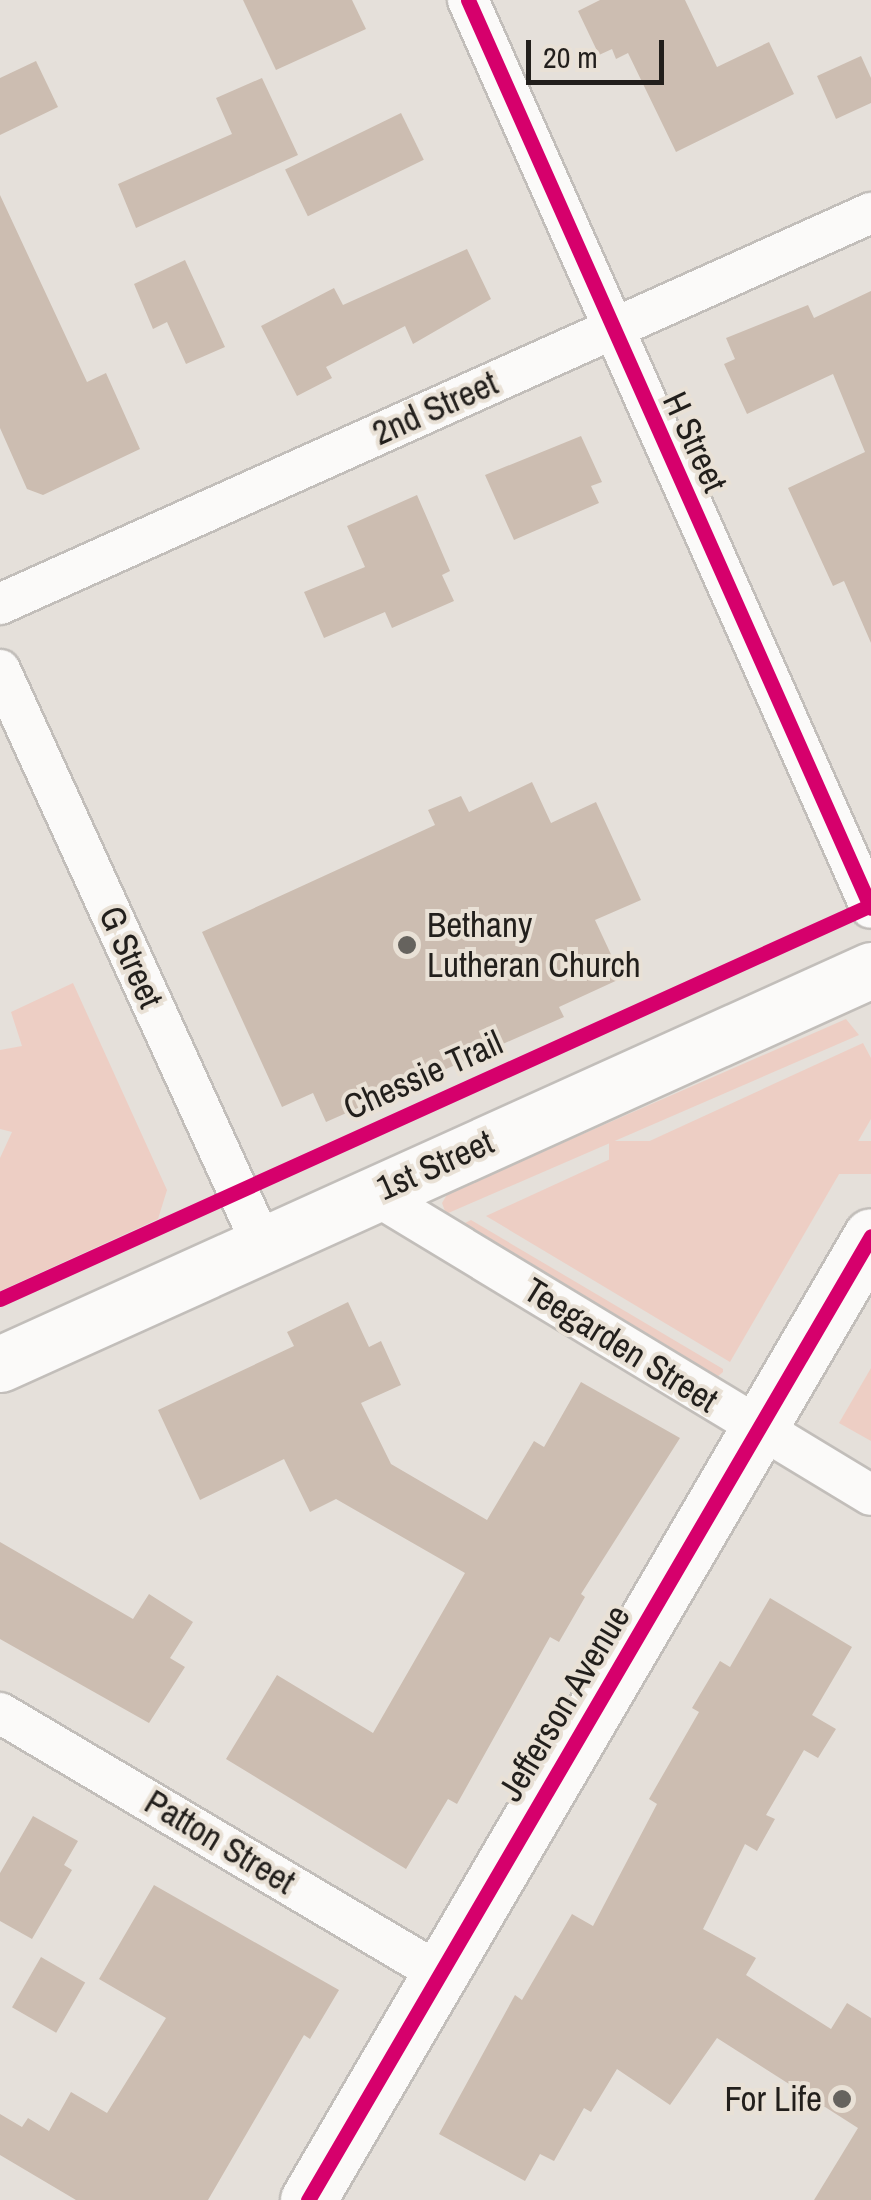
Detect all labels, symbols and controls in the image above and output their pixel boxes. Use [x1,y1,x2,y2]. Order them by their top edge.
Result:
scale bar [531,20,668,82]
text: 20 m [543,37,598,77]
street label: 2nd Street [366,362,504,454]
street label: H Street [654,385,736,499]
street label: G Street [90,900,172,1014]
place label: Bethany Lutheran Church [427,904,641,986]
marker: Bethany Lutheran Church [396,934,418,956]
street label: Chessie Trail [337,1021,509,1129]
street label: 1st Street [370,1121,500,1209]
street label: Teegarden Street [517,1269,725,1421]
street label: Jefferson Avenue [489,1597,639,1809]
street label: Patton Street [137,1781,303,1903]
place label: For Life [724,2078,822,2120]
marker: For Life [831,2088,853,2110]

